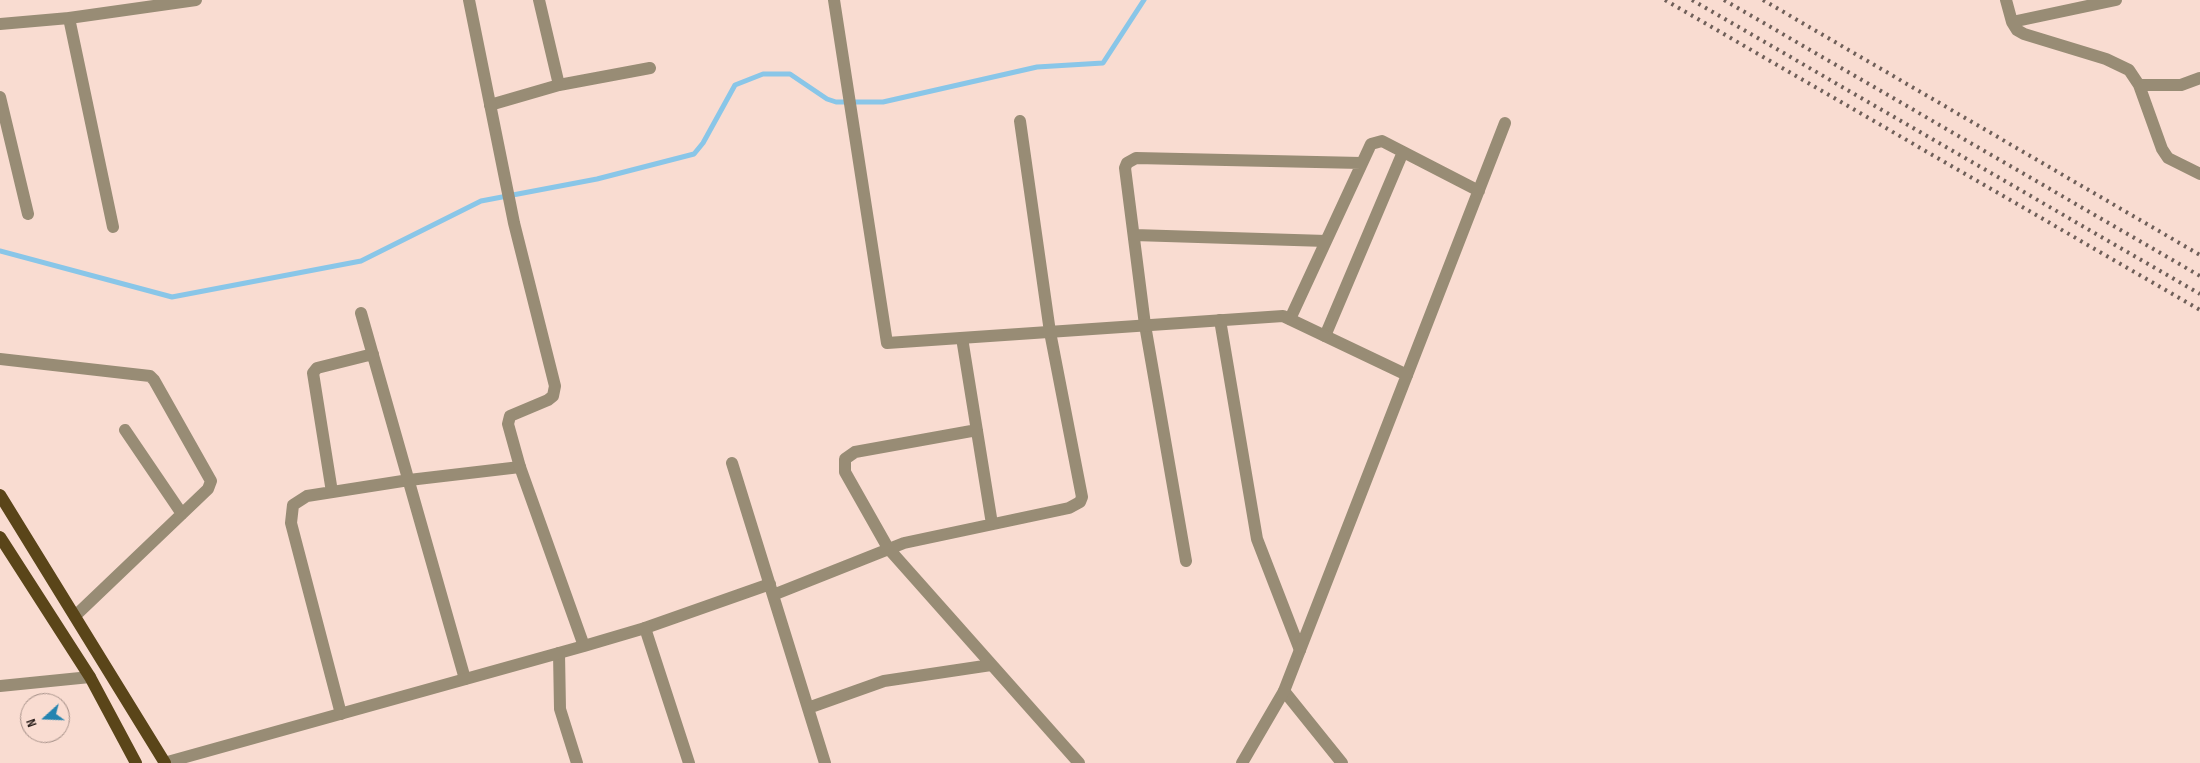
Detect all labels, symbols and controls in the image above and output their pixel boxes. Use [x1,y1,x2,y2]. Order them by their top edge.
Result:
north arrow [20,693,70,743]
text: N [22,717,41,729]

